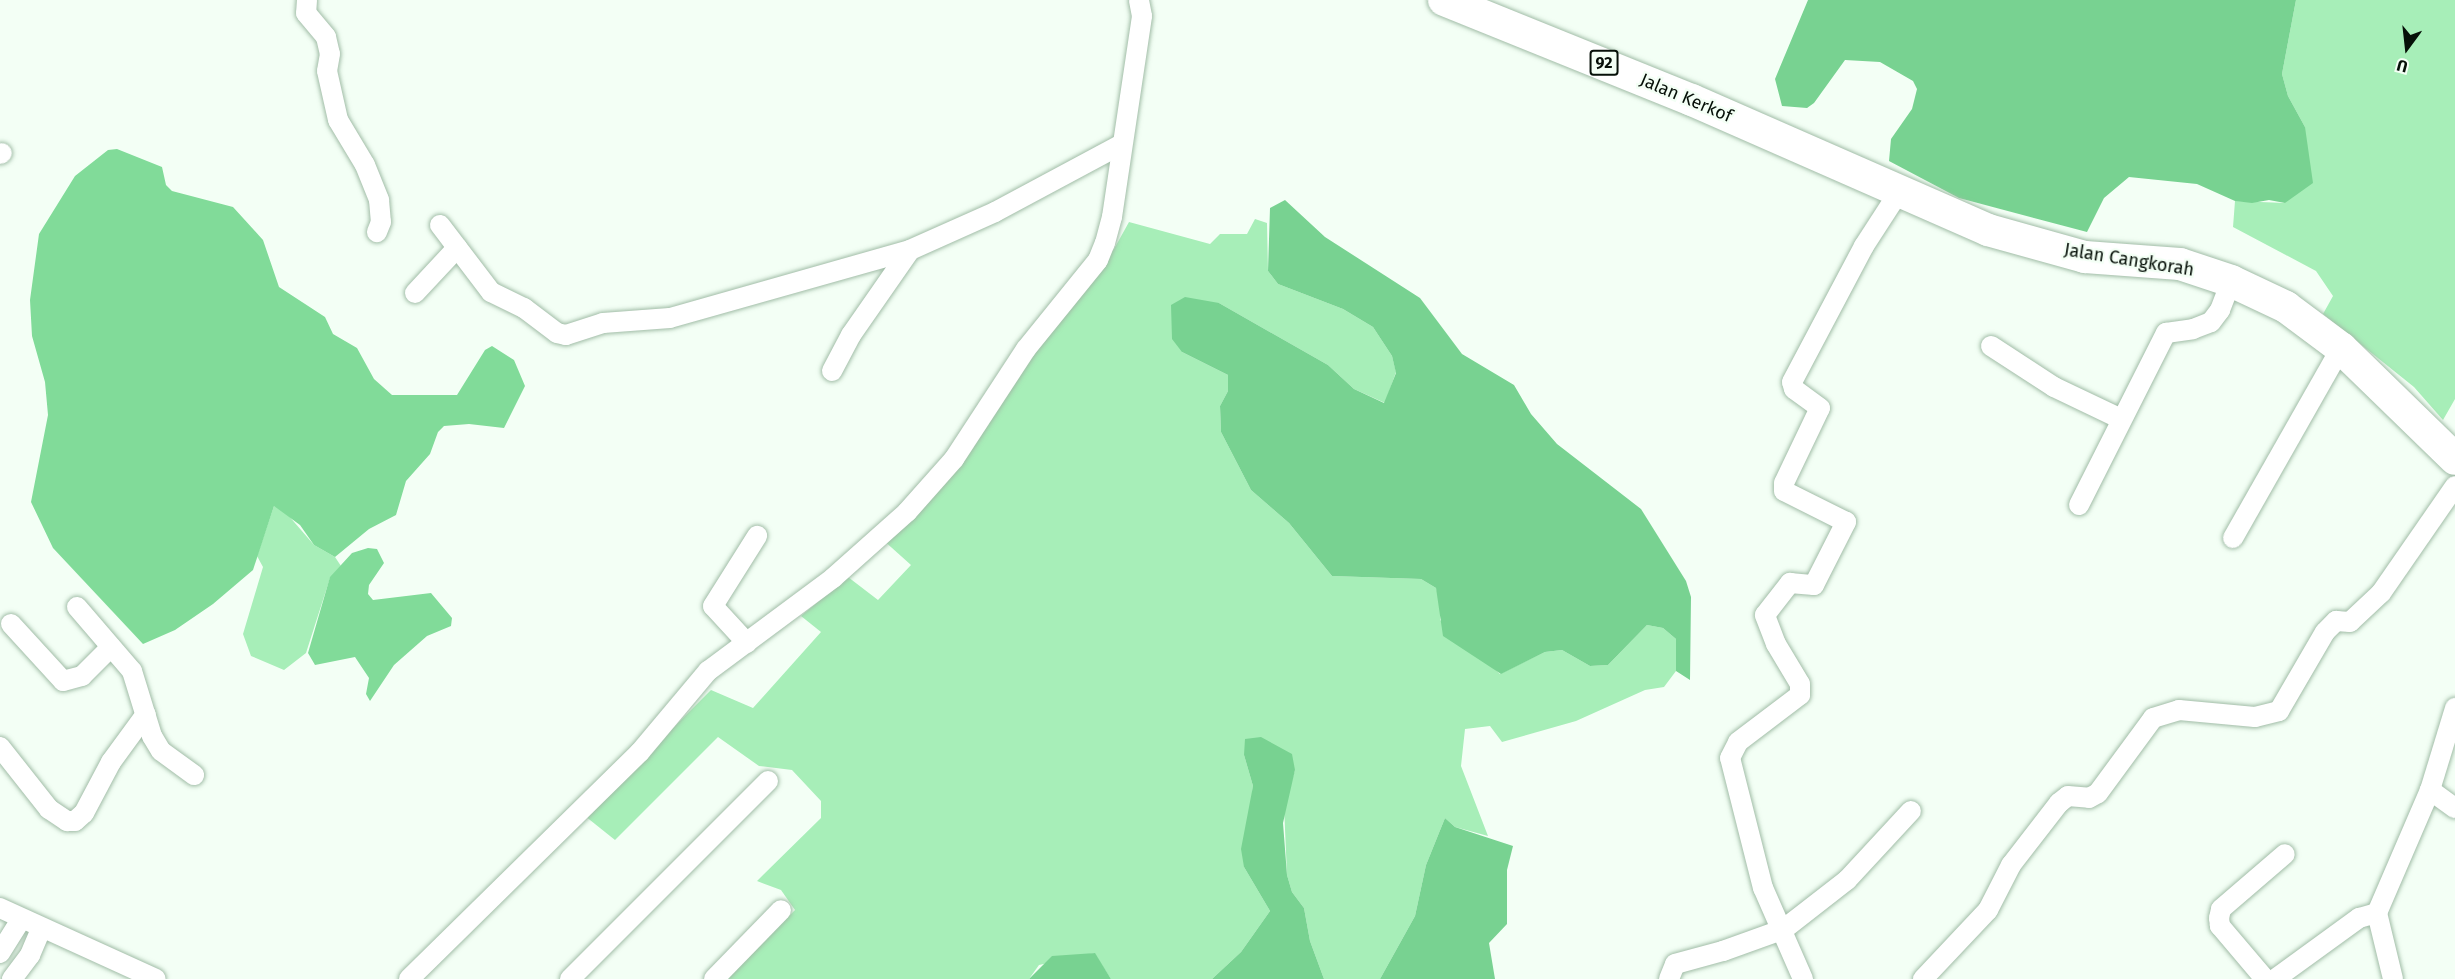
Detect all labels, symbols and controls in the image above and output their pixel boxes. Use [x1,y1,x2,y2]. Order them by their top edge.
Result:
north arrow [2377,18,2437,78]
road number: 92 [1589,50,1619,76]
text: U [2395,55,2410,76]
street label: Jalan Kerkof [1637,69,1735,127]
street label: Jalan Cangkorah [2063,239,2195,281]

